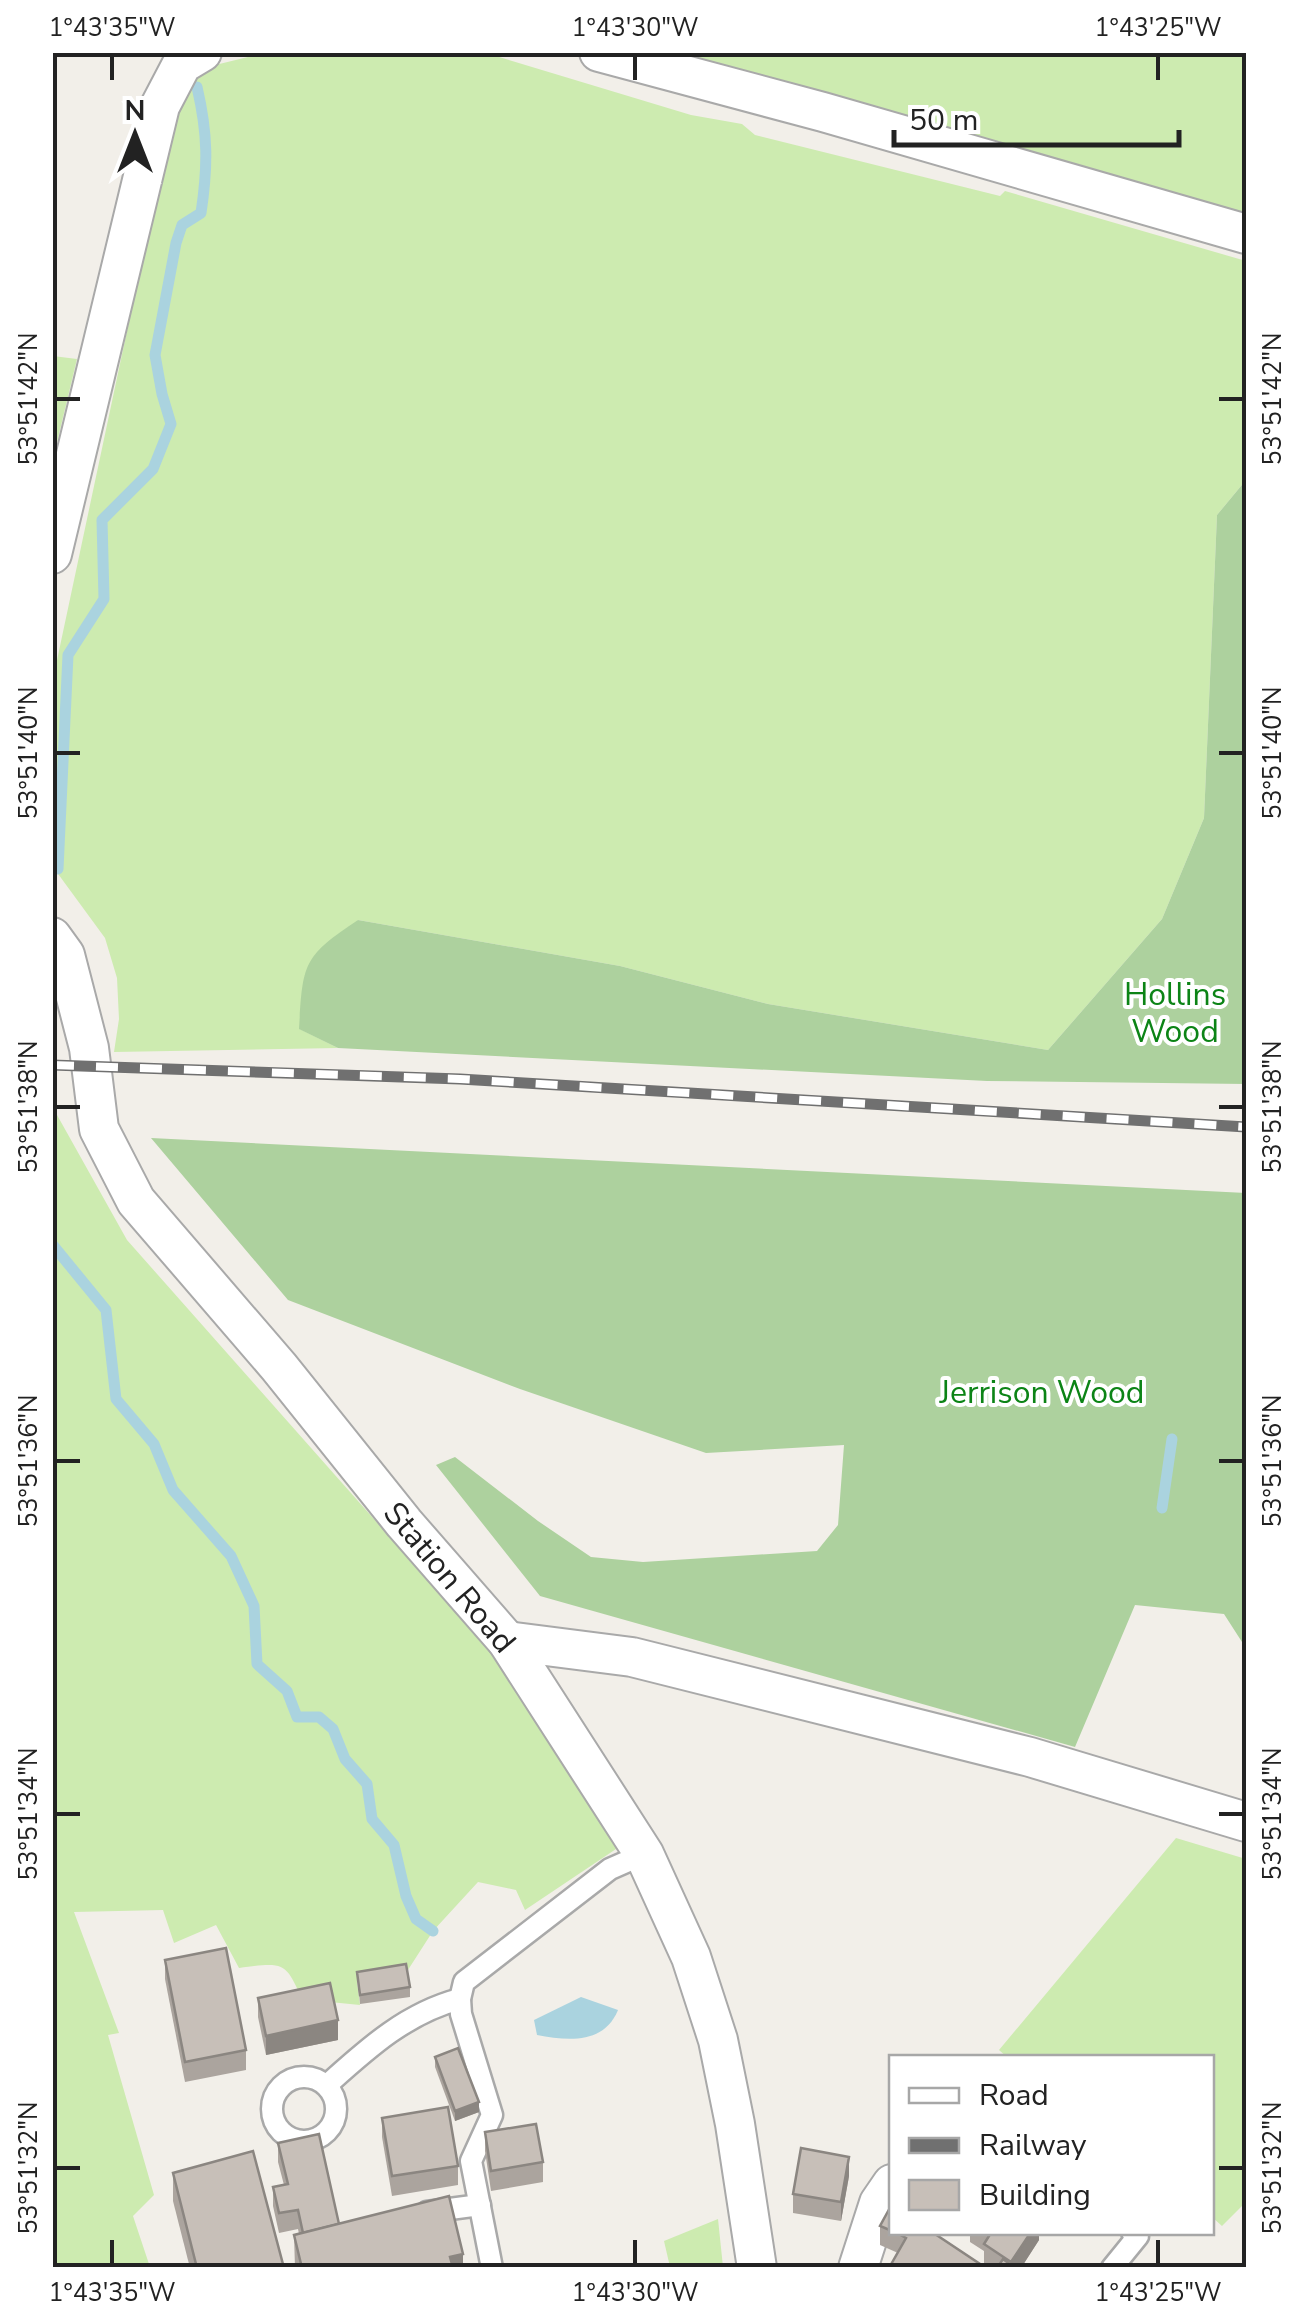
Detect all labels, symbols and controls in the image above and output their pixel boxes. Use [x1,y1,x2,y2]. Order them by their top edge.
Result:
text: 1°43'35"W [48,11,176,45]
text: 1°43'30"W [571,11,699,45]
text: 1°43'25"W [1094,11,1222,45]
north arrow [85,85,185,185]
scale bar [894,85,1179,147]
text: N [125,92,145,130]
text: 50 m [909,100,978,141]
text: 53°51'42"N [12,332,46,466]
text: 53°51'42"N [1256,332,1290,466]
text: 53°51'40"N [12,686,46,820]
text: 53°51'40"N [1256,686,1290,820]
park label: Hollins Wood [1124,973,1226,1053]
text: 53°51'38"N [12,1040,46,1174]
text: 53°51'38"N [1256,1040,1290,1174]
park label: Jerrison Wood [939,1371,1144,1414]
text: 53°51'36"N [12,1394,46,1528]
text: 53°51'36"N [1256,1394,1290,1528]
street label: Station Road [374,1493,526,1662]
text: 53°51'34"N [12,1747,46,1881]
text: 53°51'34"N [1256,1747,1290,1881]
legend [889,2055,1214,2235]
text: Road [979,2075,1049,2116]
text: 53°51'32"N [12,2101,46,2235]
text: 53°51'32"N [1256,2101,1290,2235]
text: Railway [979,2125,1087,2166]
text: Building [979,2175,1091,2216]
text: 1°43'35"W [48,2276,176,2310]
text: 1°43'30"W [571,2276,699,2310]
text: 1°43'25"W [1094,2276,1222,2310]

